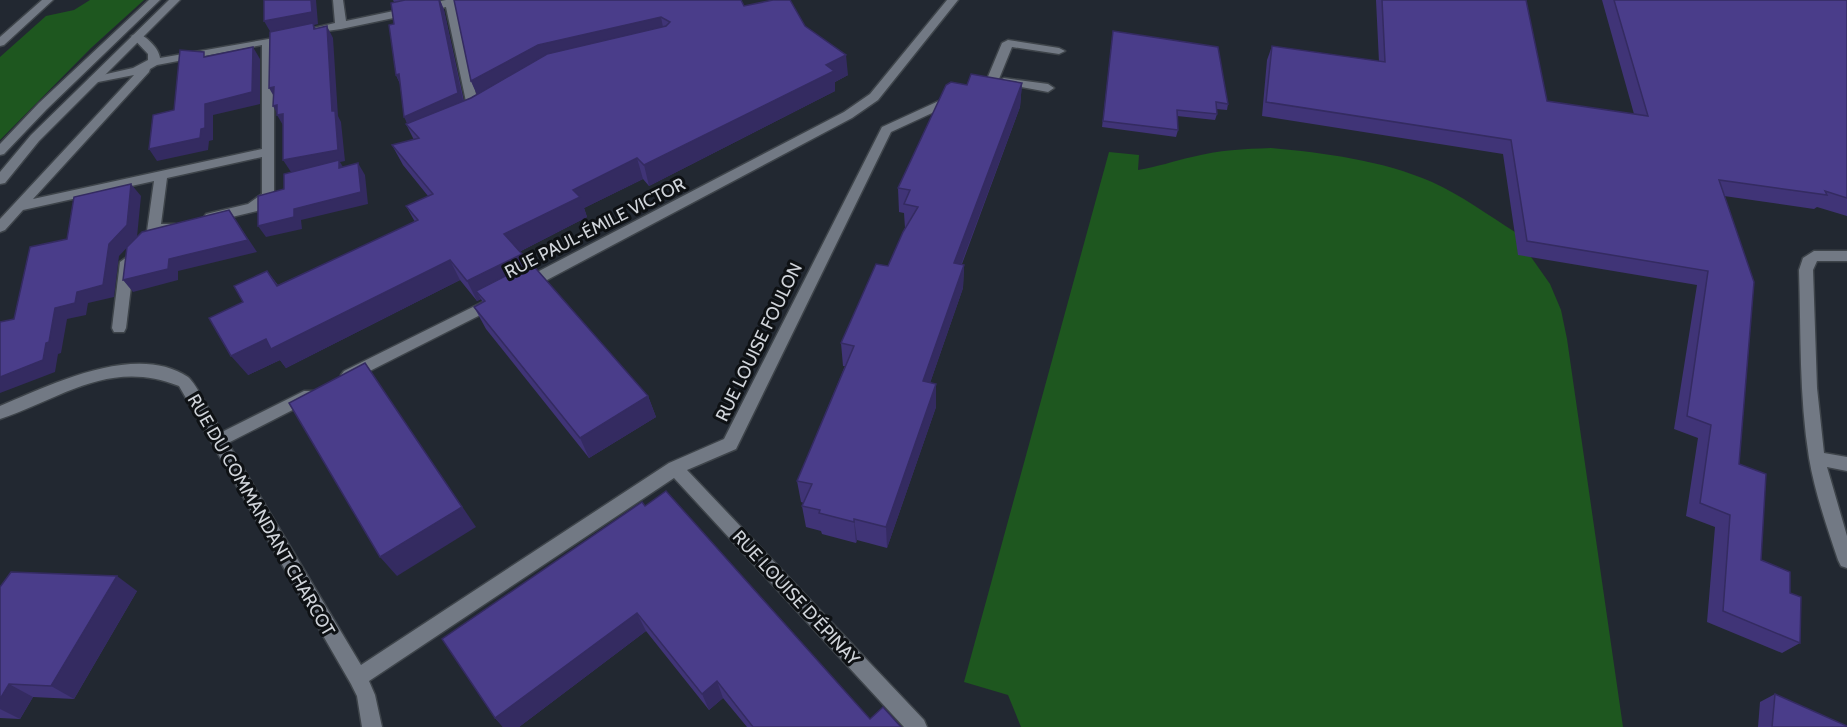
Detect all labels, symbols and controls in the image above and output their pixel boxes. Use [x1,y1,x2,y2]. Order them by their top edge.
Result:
street label: RUE PAUL-ÉMILE VICTOR [501,173,689,283]
street label: RUE LOUISE FOULON [711,259,807,425]
street label: RUE DU COMMANDANT CHARCOT [183,390,340,640]
street label: RUE LOUISE D'ÉPINAY [728,526,865,671]

